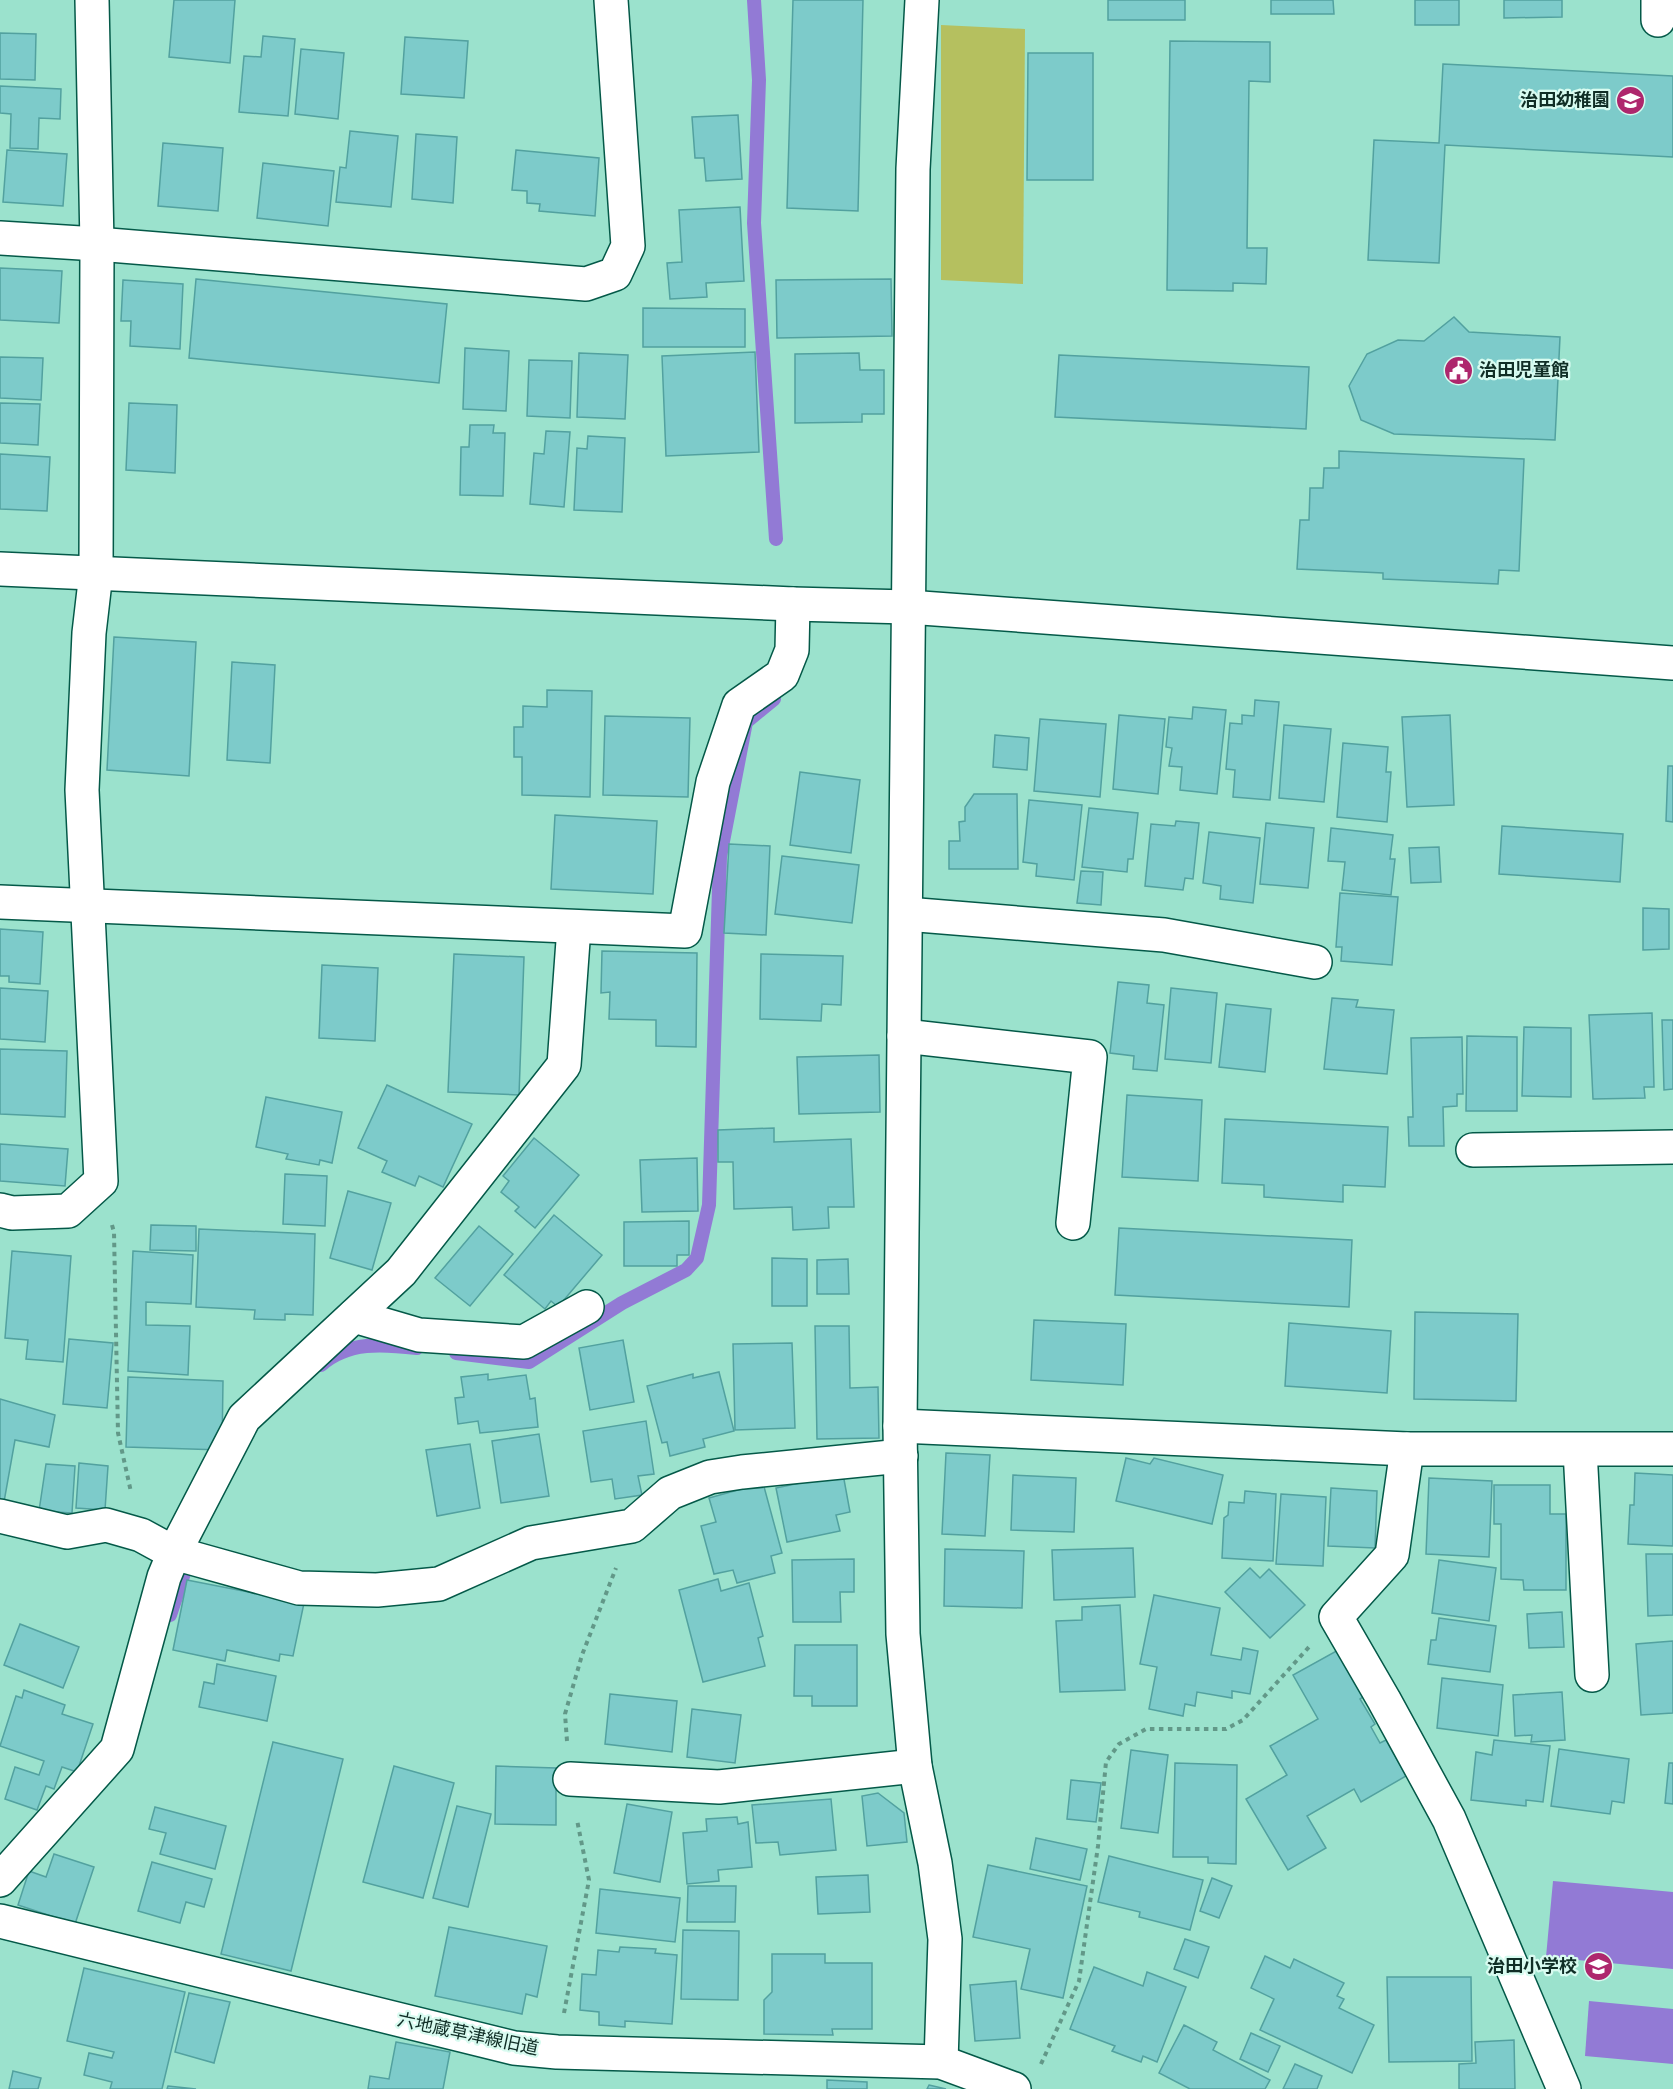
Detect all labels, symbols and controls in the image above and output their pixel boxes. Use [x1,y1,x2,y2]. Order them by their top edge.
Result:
school or university icon: 治田幼稚園 [1615,84,1647,116]
place label: 治田幼稚園 [1520,88,1610,112]
public building icon: 治田児童館 [1442,354,1474,386]
place label: 治田児童館 [1479,358,1569,382]
school or university icon: 治田小学校 [1582,1950,1614,1982]
place label: 治田小学校 [1487,1954,1577,1978]
street label: 六地蔵草津線旧道 [395,2007,541,2061]

